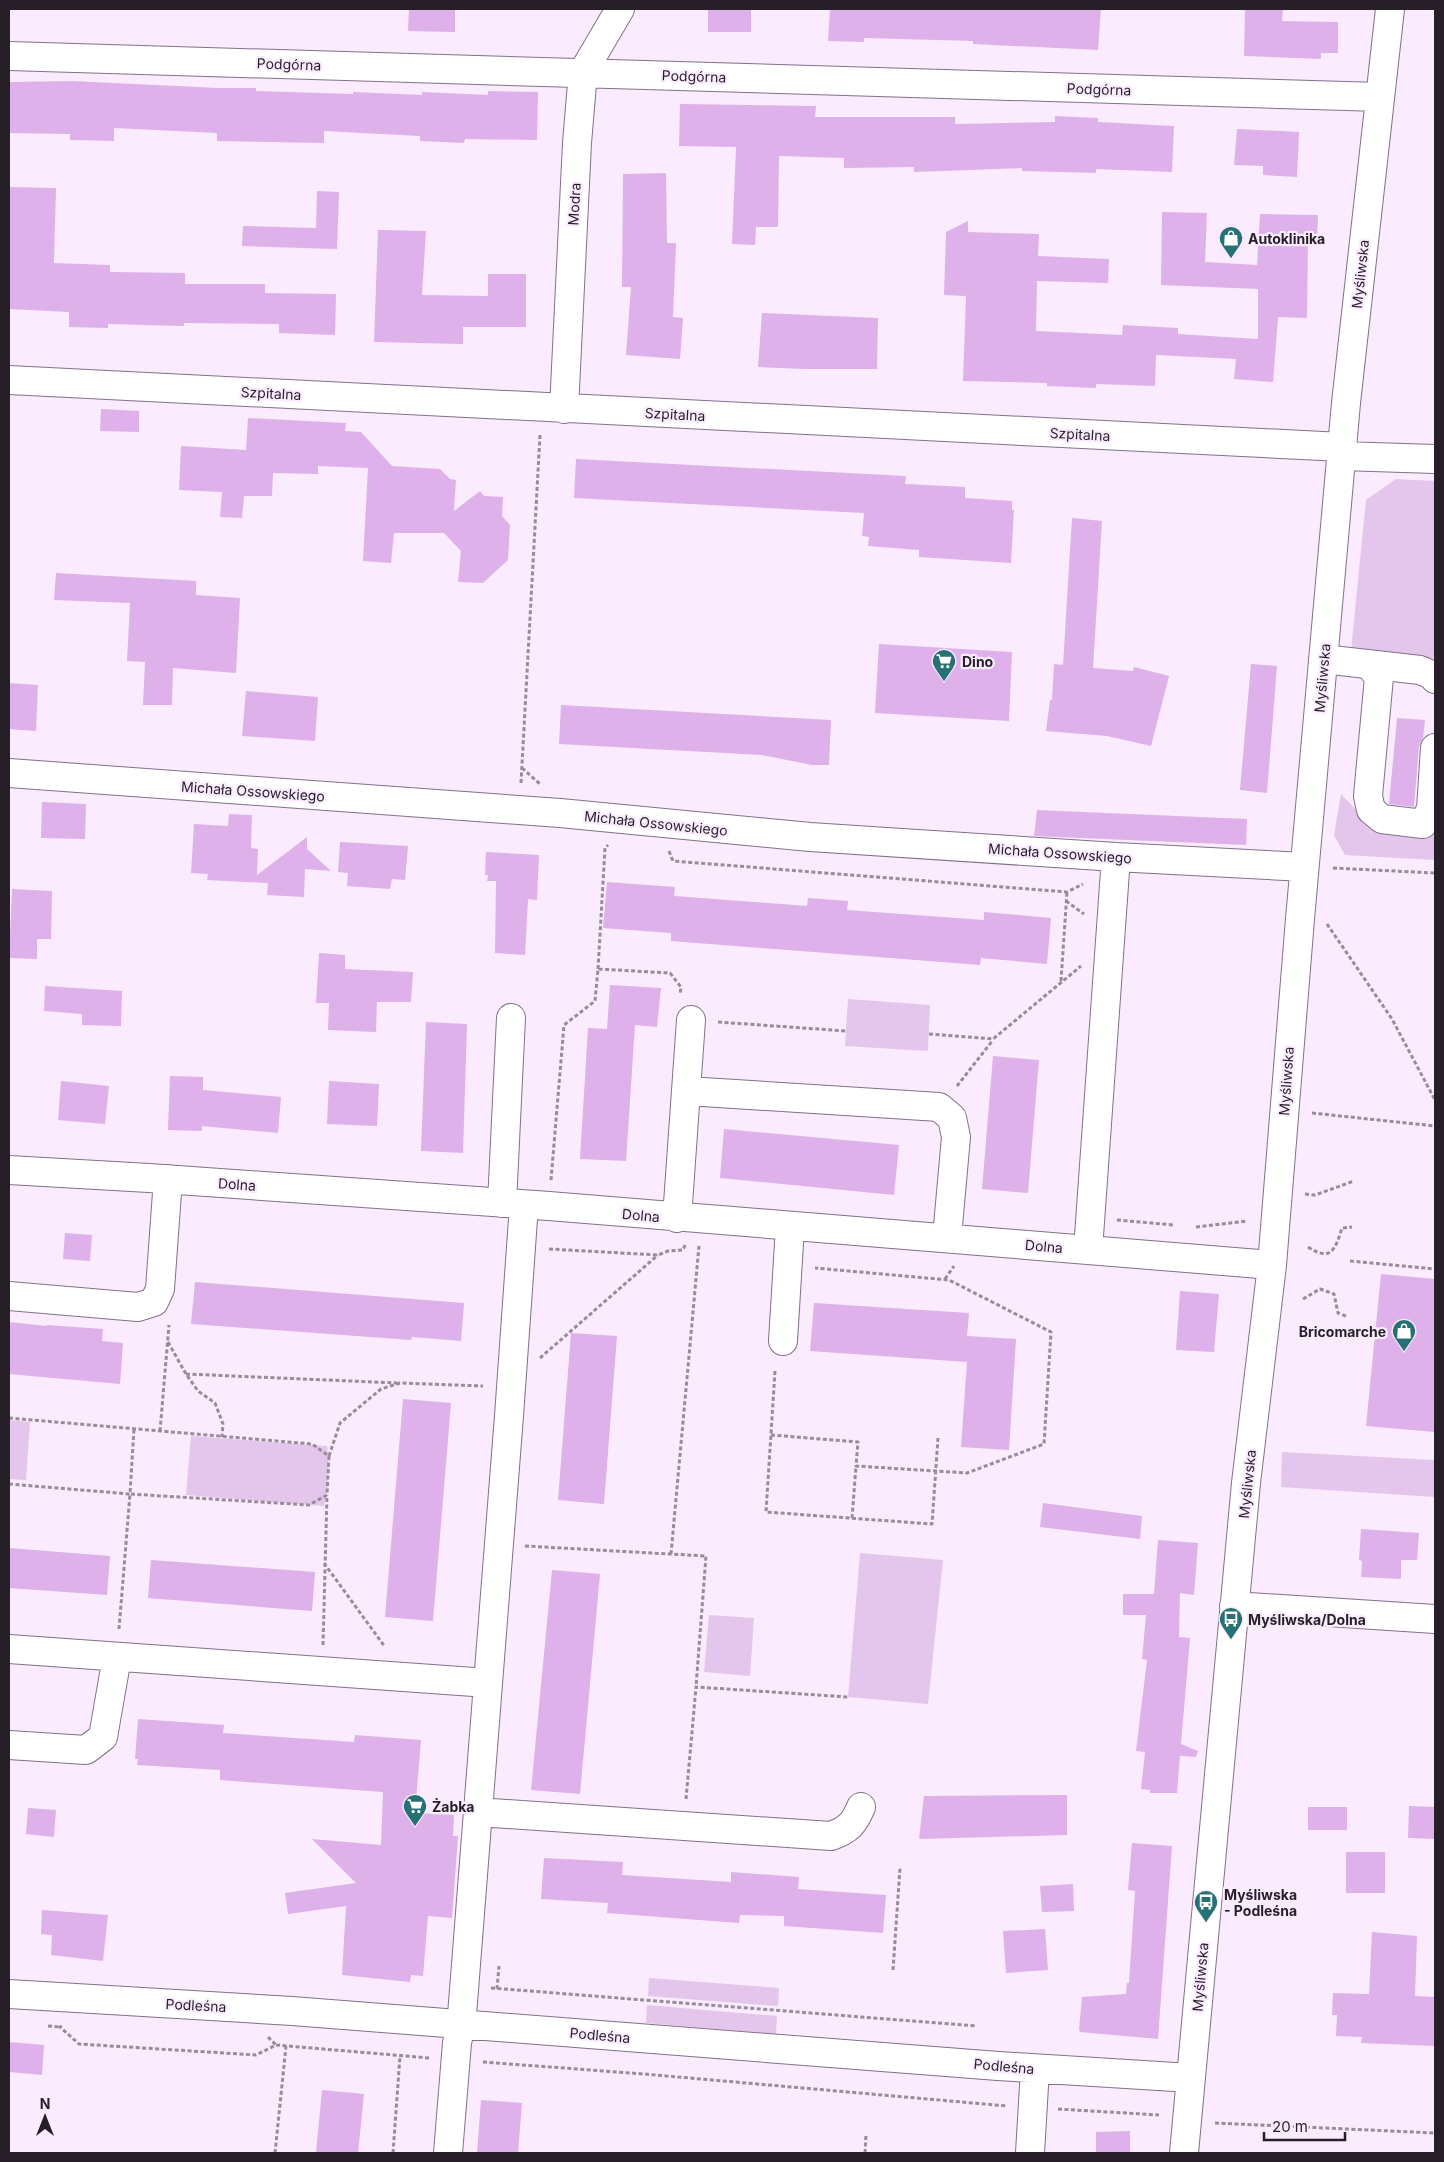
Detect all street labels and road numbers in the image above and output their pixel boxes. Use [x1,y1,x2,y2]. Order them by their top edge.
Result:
street label: Podgórna [257,54,321,74]
street label: Podgórna [662,66,726,86]
street label: Podgórna [1067,79,1131,99]
street label: Modra [564,182,584,226]
street label: Myśliwska [1348,239,1372,309]
street label: Szpitalna [240,383,302,403]
street label: Szpitalna [644,404,706,424]
street label: Szpitalna [1049,424,1111,444]
street label: Myśliwska [1311,643,1333,713]
street label: Michała Ossowskiego [181,777,325,805]
street label: Michała Ossowskiego [583,807,729,839]
street label: Michała Ossowskiego [988,839,1132,867]
street label: Myśliwska [1275,1046,1297,1116]
street label: Dolna [217,1174,257,1194]
street label: Dolna [621,1205,661,1225]
street label: Dolna [1024,1236,1064,1256]
street label: Myśliwska [1235,1449,1259,1519]
street label: Myśliwska [1189,1942,1211,2012]
street label: Podleśna [165,1995,227,2015]
street label: Podleśna [569,2024,631,2046]
street label: Podleśna [973,2055,1035,2077]

